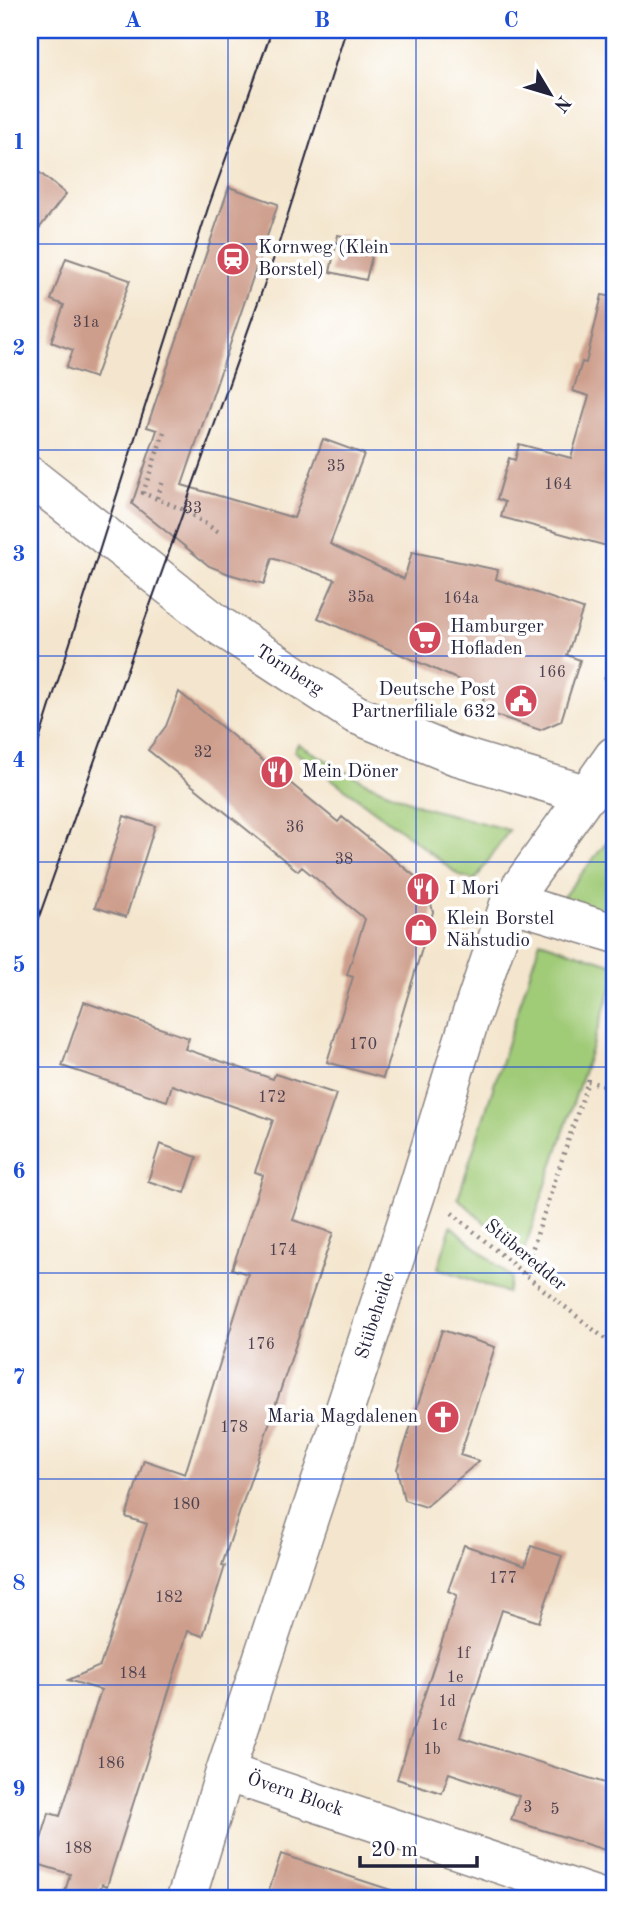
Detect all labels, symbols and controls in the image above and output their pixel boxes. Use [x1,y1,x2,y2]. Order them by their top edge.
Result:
text: A [124,9,142,32]
text: B [314,9,330,32]
text: C [503,9,519,32]
north arrow [514,60,584,130]
text: N [549,91,573,115]
text: 1 [12,131,26,154]
place label: Kornweg (Klein Borstel) [258,238,389,280]
station icon: Kornweg (Klein Borstel) [214,240,252,278]
house number: 31a [73,315,99,331]
text: 2 [12,337,26,360]
house number: 35 [327,459,345,475]
house number: 164 [544,477,572,493]
house number: 33 [184,501,202,517]
text: 3 [12,543,26,566]
house number: 35a [348,590,374,606]
house number: 164a [443,591,479,607]
place label: Hamburger Hofladen [450,618,544,659]
supermarket icon: Hamburger Hofladen [406,619,444,657]
street label: Tornberg [252,642,327,700]
house number: 166 [538,665,566,681]
place label: Deutsche Post Partnerfiliale 632 [351,681,496,722]
public building icon: Deutsche Post Partnerfiliale 632 [502,682,540,720]
house number: 32 [194,745,212,761]
text: 4 [12,749,26,772]
restaurant icon: Mein Döner [258,753,296,791]
place label: Mein Döner [302,763,399,782]
house number: 36 [286,820,304,836]
house number: 38 [335,852,353,868]
restaurant icon: I Mori [404,870,442,908]
place label: I Mori [448,880,499,899]
place label: Klein Borstel Nähstudio [446,910,554,951]
shop icon: Klein Borstel Nähstudio [402,911,440,949]
text: 5 [12,954,26,977]
house number: 170 [349,1037,377,1053]
house number: 172 [258,1090,286,1106]
text: 6 [12,1160,26,1183]
street label: Stüberedder [481,1217,570,1296]
house number: 174 [269,1243,297,1259]
street label: Stübeheide [353,1270,399,1362]
house number: 176 [247,1337,275,1353]
text: 7 [12,1366,26,1389]
church icon: Maria Magdalenen [424,1398,462,1436]
place label: Maria Magdalenen [267,1408,418,1427]
house number: 178 [220,1420,248,1436]
house number: 180 [172,1497,200,1513]
house number: 177 [489,1571,517,1587]
text: 8 [12,1572,26,1595]
house number: 182 [155,1590,183,1606]
house number: 1f [456,1646,471,1662]
house number: 184 [119,1666,147,1682]
house number: 1e [447,1670,463,1686]
house number: 1d [438,1694,456,1710]
house number: 1c [431,1718,447,1734]
house number: 1b [423,1742,441,1758]
house number: 186 [97,1756,125,1772]
street label: Övern Block [244,1766,347,1820]
text: 9 [12,1778,26,1801]
house number: 3 [523,1800,533,1816]
house number: 5 [550,1802,560,1818]
scale bar [360,1824,478,1868]
text: 20 m [371,1840,418,1861]
house number: 188 [64,1841,92,1857]

